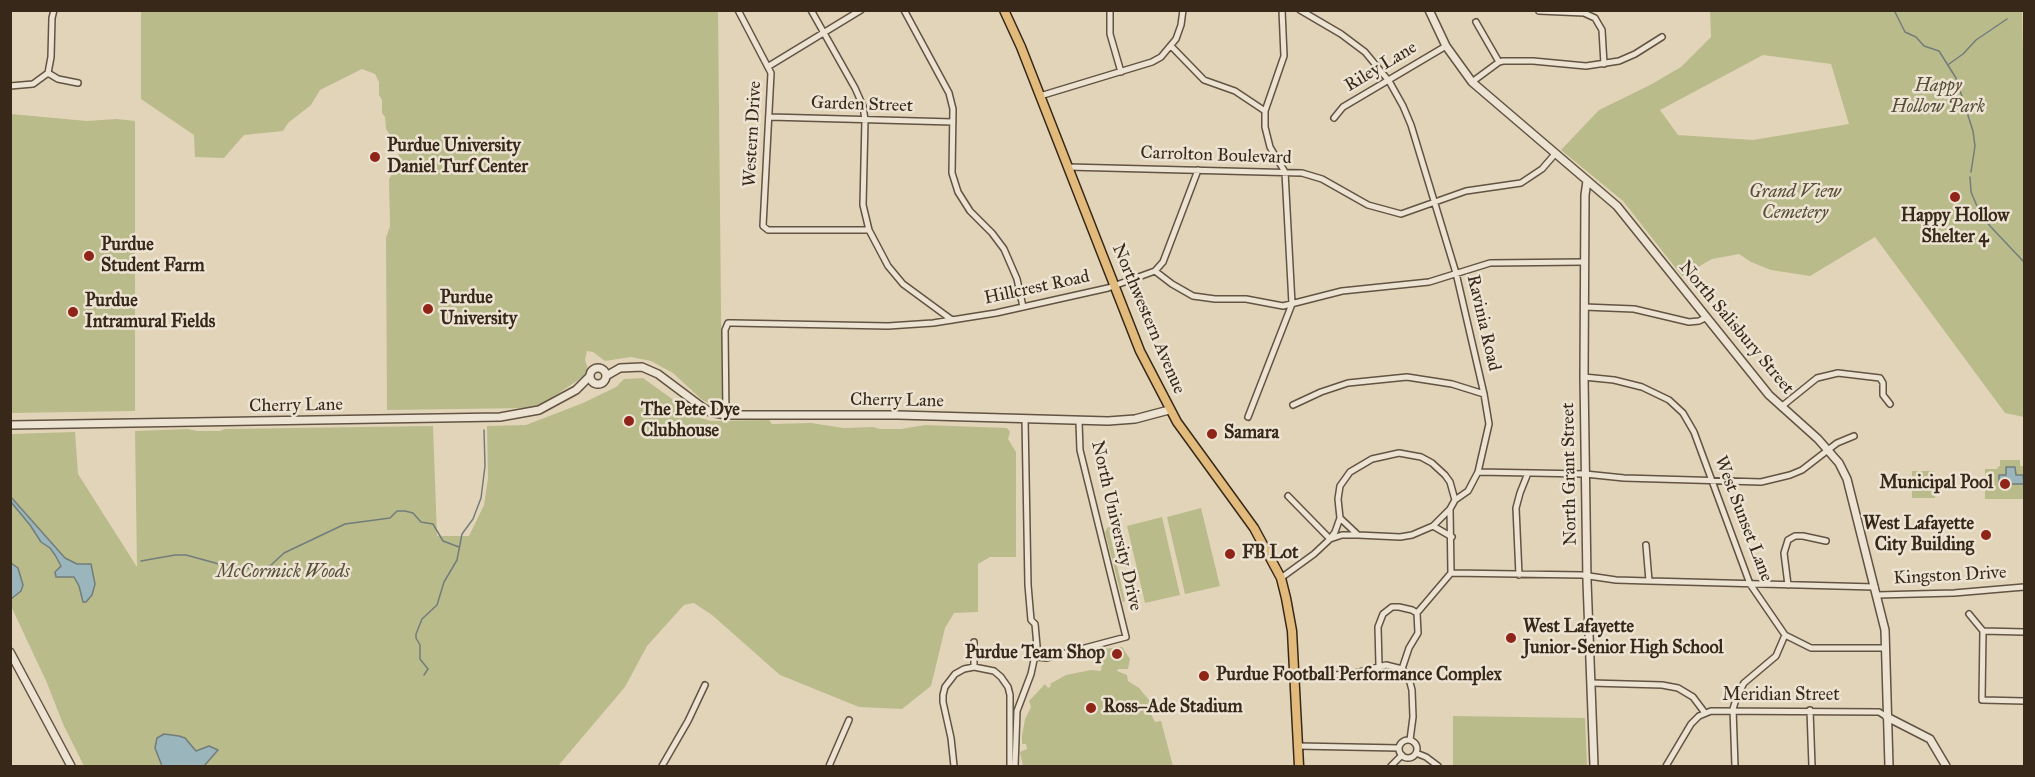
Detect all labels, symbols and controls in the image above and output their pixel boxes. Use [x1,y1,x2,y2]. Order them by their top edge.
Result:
street label: Riley Lane [1341,37,1421,97]
park label: Happy Hollow Park [1891,76,1985,118]
street label: Western Drive [739,80,767,188]
street label: Garden Street [811,92,913,118]
place label: Purdue University Daniel Turf Center [387,136,528,178]
street label: Carrolton Boulevard [1140,143,1292,169]
marker: Purdue University Daniel Turf Center [368,150,382,164]
park label: Grand View Cemetery [1749,182,1841,224]
marker: Happy Hollow Shelter 4 [1948,190,1962,204]
place label: Happy Hollow Shelter 4 [1901,206,2009,248]
place label: Purdue Student Farm [101,235,205,278]
street label: Northwestern Avenue [1107,241,1189,397]
marker: Purdue Student Farm [82,249,96,263]
street label: North Salisbury Street [1674,257,1798,399]
street label: Hillcrest Road [982,266,1092,310]
street label: Ravinia Road [1461,273,1505,373]
place label: Purdue University [440,288,517,330]
place label: Purdue Intramural Fields [85,291,215,334]
marker: Purdue University [421,302,435,316]
marker: Purdue Intramural Fields [66,305,80,319]
street label: Cherry Lane [850,389,944,413]
street label: Cherry Lane [249,394,343,418]
place label: The Pete Dye Clubhouse [641,400,740,442]
street label: North Grant Street [1558,402,1582,546]
marker: The Pete Dye Clubhouse [622,414,636,428]
place label: Samara [1224,423,1279,445]
marker: Samara [1205,427,1219,441]
street label: North University Drive [1086,439,1146,613]
street label: West Sunset Lane [1709,453,1777,585]
place label: Municipal Pool [1879,473,1993,495]
marker: Municipal Pool [1998,477,2012,491]
place label: West Lafayette City Building [1863,514,1974,556]
marker: West Lafayette City Building [1979,528,1993,542]
place label: FB Lot [1242,543,1298,565]
marker: FB Lot [1223,547,1237,561]
park label: McCormick Woods [216,562,350,584]
street label: Kingston Drive [1893,562,2007,590]
place label: West Lafayette Junior-Senior High School [1523,617,1723,660]
marker: West Lafayette Junior-Senior High School [1504,631,1518,645]
place label: Purdue Team Shop [965,643,1105,665]
marker: Purdue Team Shop [1110,647,1124,661]
place label: Purdue Football Performance Complex [1216,665,1502,687]
marker: Purdue Football Performance Complex [1197,669,1211,683]
street label: Meridian Street [1722,685,1840,707]
place label: Ross–Ade Stadium [1103,697,1243,719]
marker: Ross–Ade Stadium [1084,701,1098,715]

